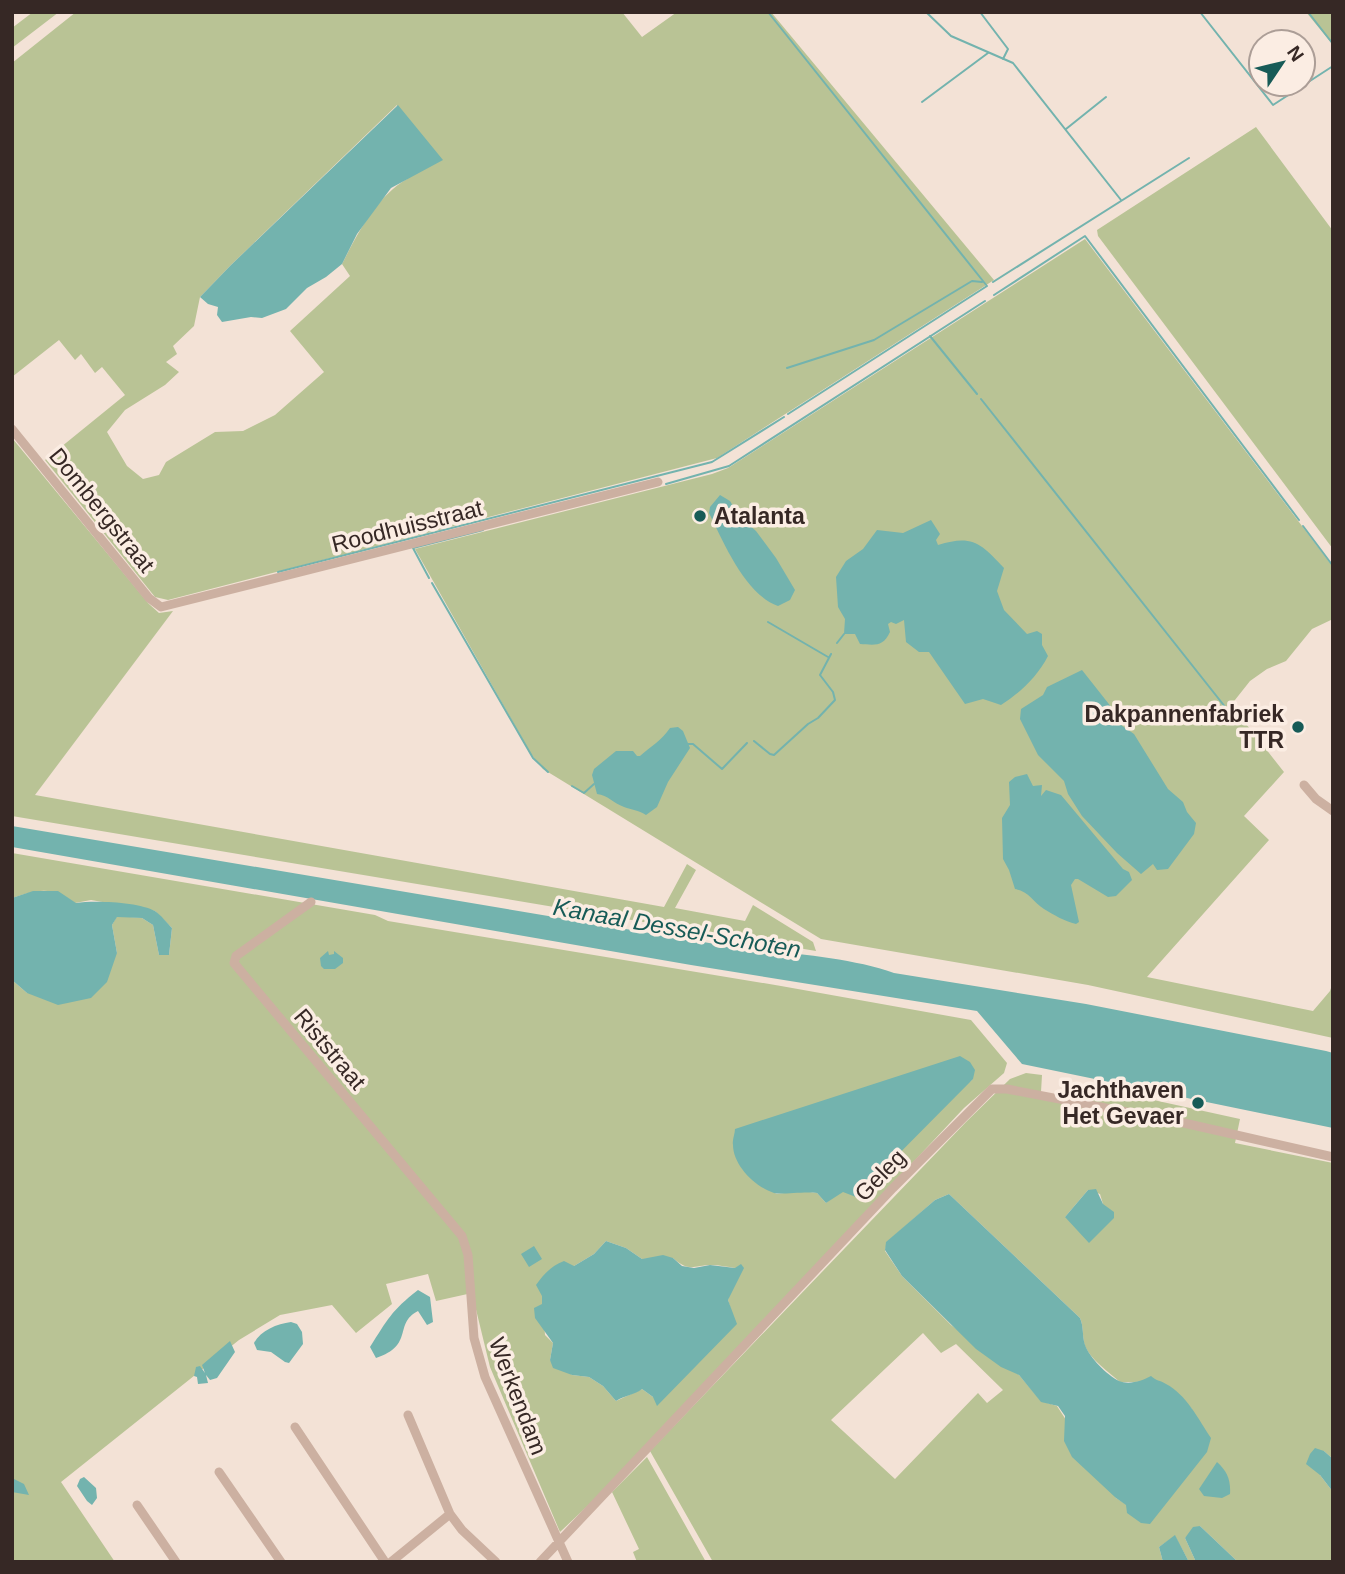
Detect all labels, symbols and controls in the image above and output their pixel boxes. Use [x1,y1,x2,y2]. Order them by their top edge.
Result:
north arrow [1247,28,1317,98]
text: N [1283,42,1308,65]
street label: Dombergstraat [44,443,160,578]
street label: Roodhuisstraat [329,495,486,557]
place label: Atalanta [714,503,805,529]
marker: Atalanta [692,508,708,524]
place label: Dakpannenfabriek TTR [1085,701,1284,753]
marker: Dakpannenfabriek TTR [1290,719,1306,735]
water label: Kanaal Dessel-Schoten [551,893,803,963]
street label: Riststraat [289,1003,372,1095]
place label: Jachthaven Het Gevaer [1057,1077,1184,1129]
marker: Jachthaven Het Gevaer [1190,1095,1206,1111]
street label: Geleg [849,1144,911,1206]
street label: Werkendam [484,1334,552,1458]

